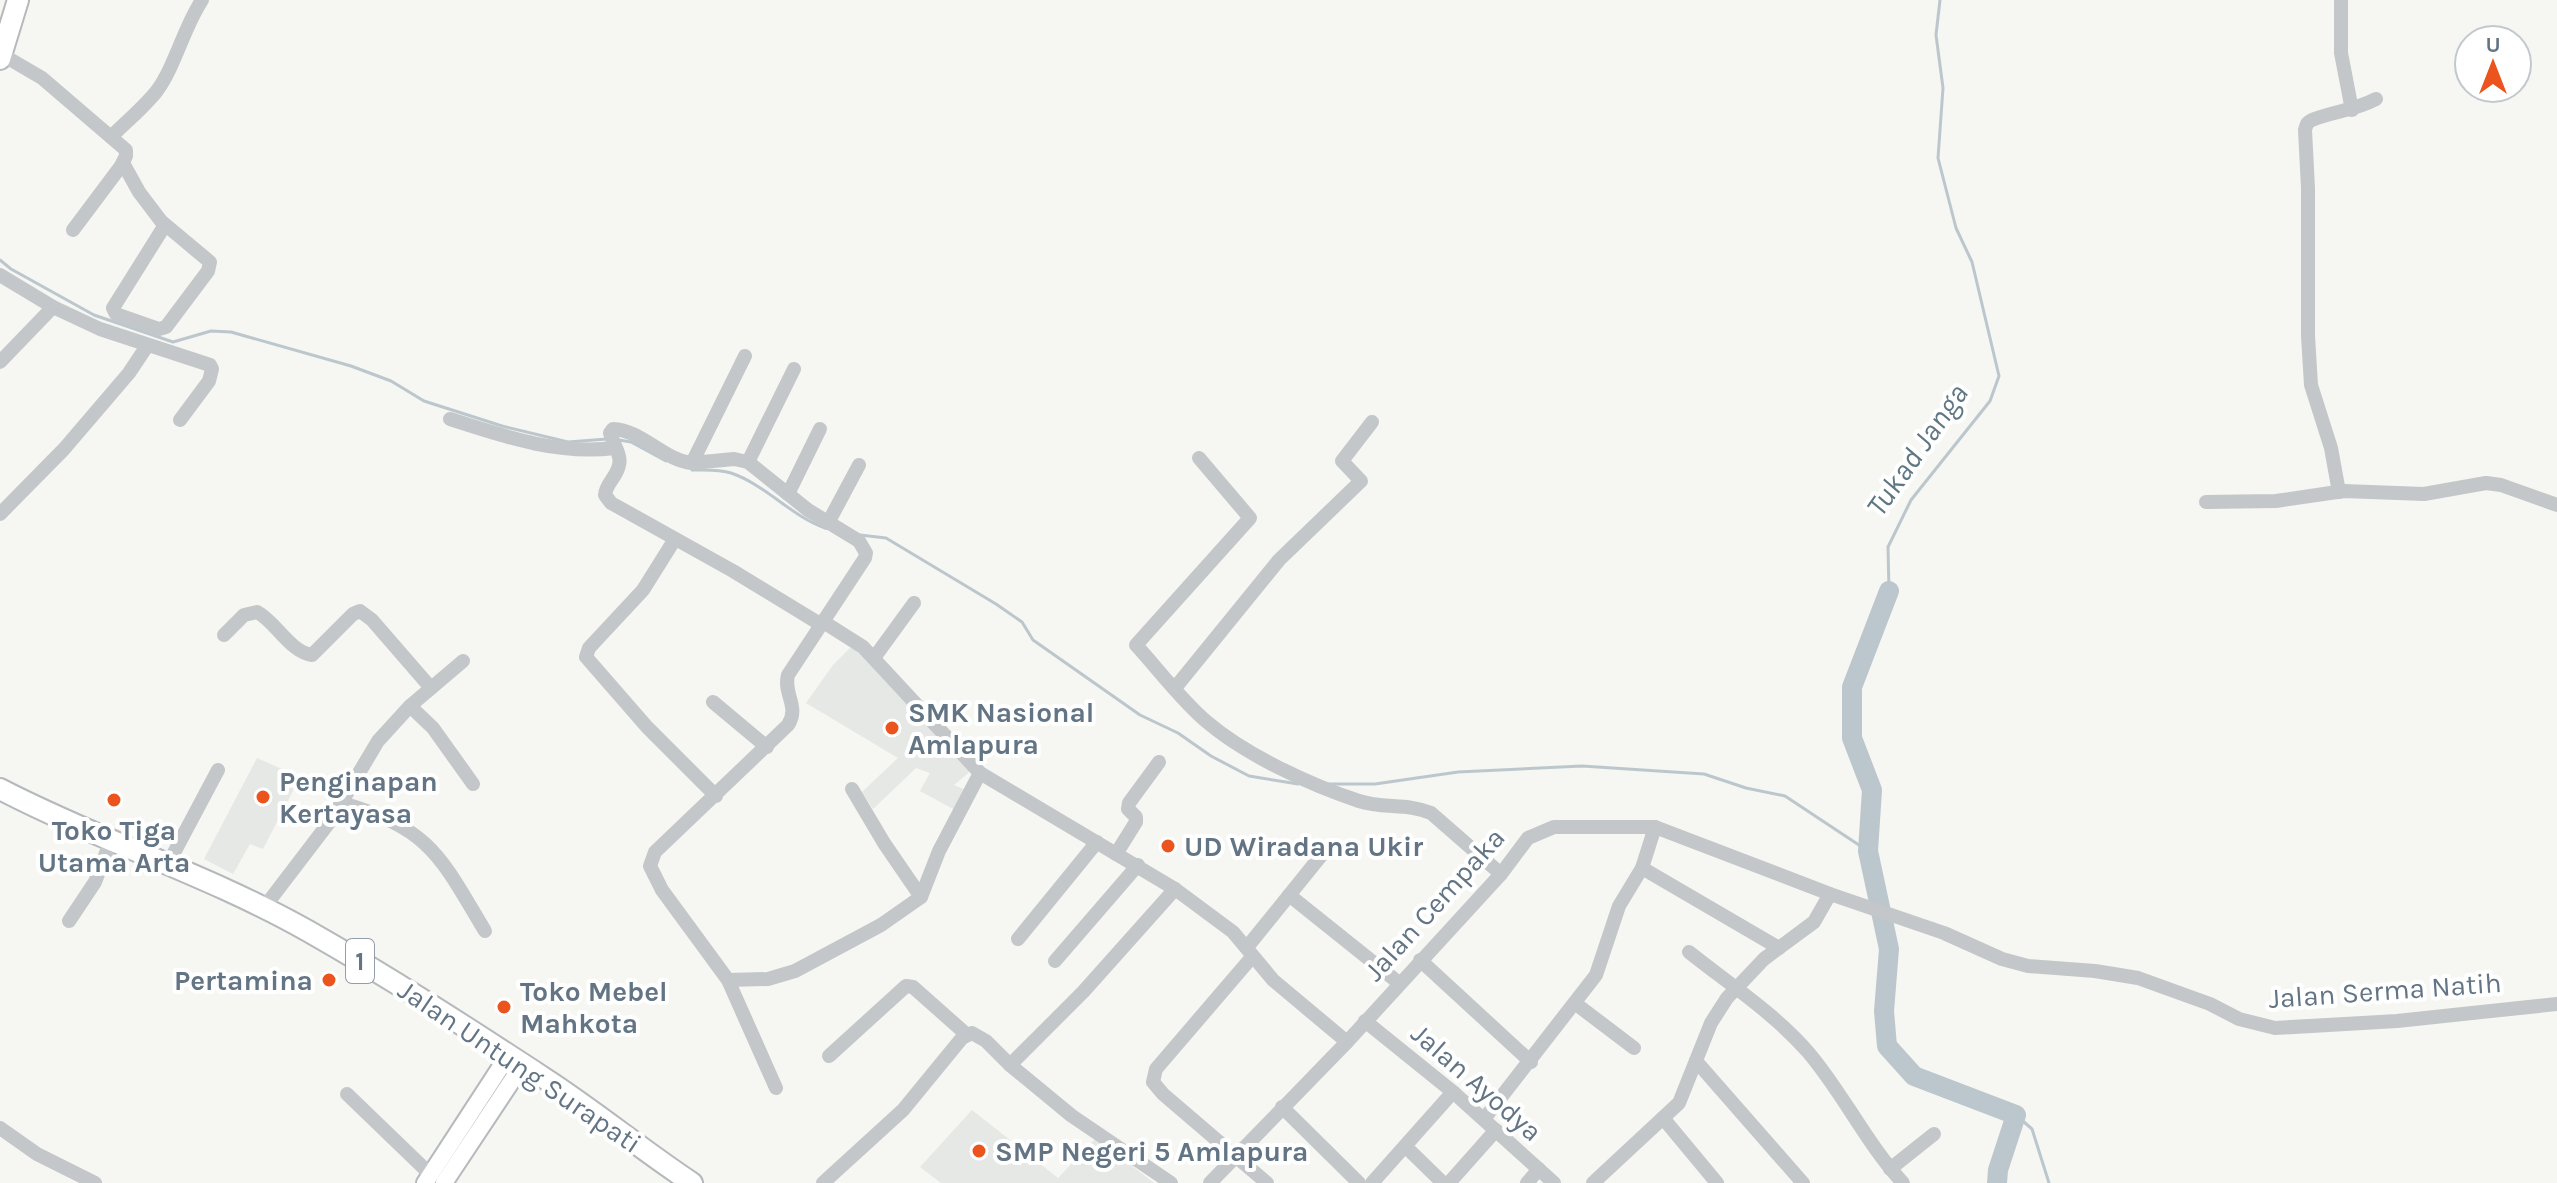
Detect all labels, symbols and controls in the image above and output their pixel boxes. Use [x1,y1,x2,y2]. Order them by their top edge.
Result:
north arrow [2453,24,2533,104]
text: U [2485,32,2501,58]
water label: Tukad Janga [1858,377,1976,523]
place label: SMK Nasional Amlapura [908,696,1094,761]
marker: SMK Nasional Amlapura [883,719,901,737]
place label: Penginapan Kertayasa [279,765,438,830]
marker: Penginapan Kertayasa [254,788,272,806]
marker: Toko Tiga Utama Arta [105,791,123,809]
place label: Toko Tiga Utama Arta [38,814,190,879]
street label: Jalan Cempaka [1357,821,1512,988]
place label: UD Wiradana Ukir [1184,830,1423,863]
marker: UD Wiradana Ukir [1159,837,1177,855]
road number: 1 [346,939,374,983]
place label: Pertamina [174,964,313,997]
street label: Jalan Serma Natih [2267,966,2503,1015]
marker: Pertamina [320,971,338,989]
street label: Jalan Untung Surapati [392,973,647,1160]
place label: Toko Mebel Mahkota [520,975,668,1040]
marker: Toko Mebel Mahkota [495,998,513,1016]
street label: Jalan Ayodya [1405,1017,1549,1148]
place label: SMP Negeri 5 Amlapura [995,1135,1308,1168]
marker: SMP Negeri 5 Amlapura [970,1142,988,1160]

